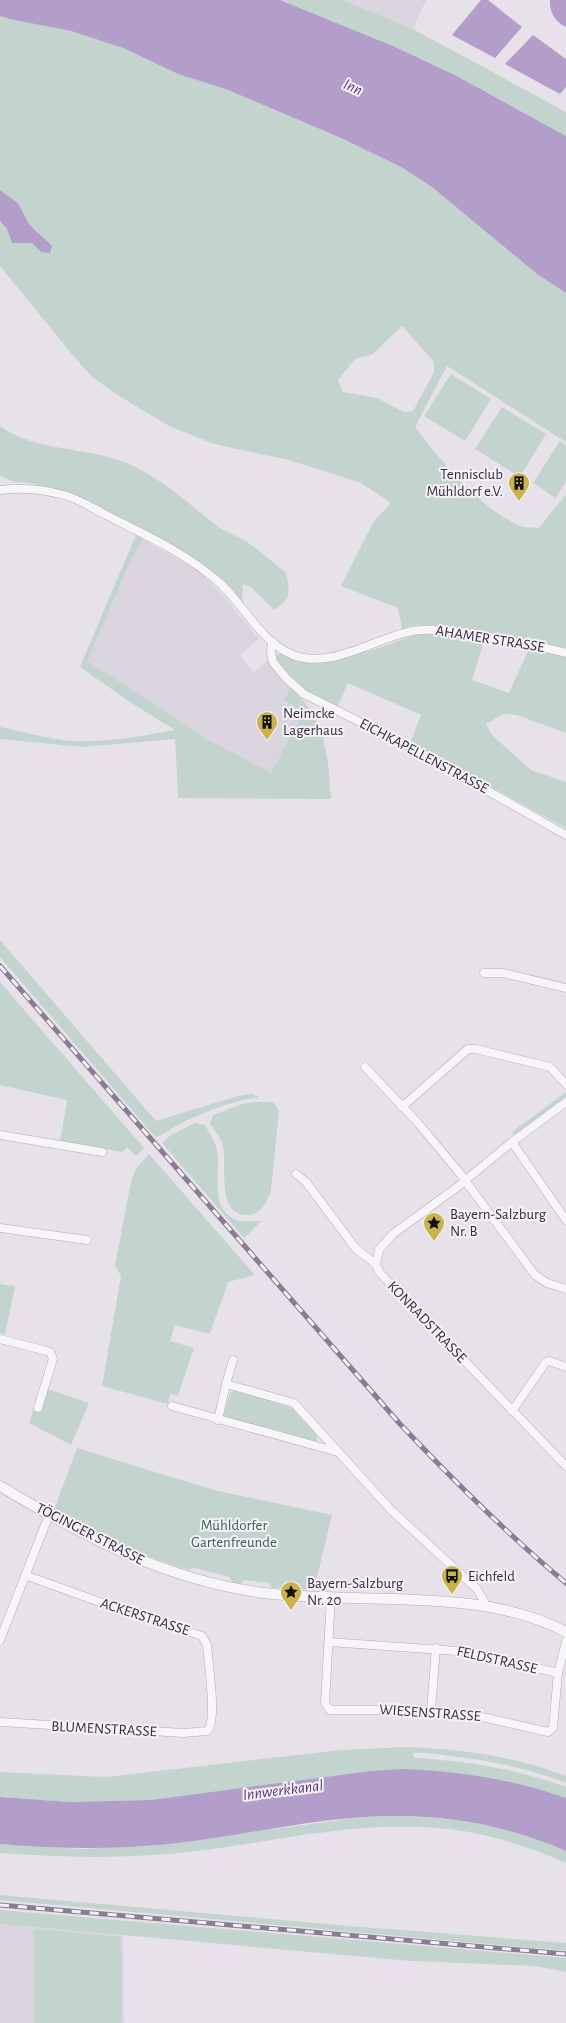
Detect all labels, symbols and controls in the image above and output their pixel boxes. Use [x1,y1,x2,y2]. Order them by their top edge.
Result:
water label: Inn [341,76,365,98]
place label: Tennisclub Mühldorf e.V. [426,467,503,499]
building icon: Tennisclub Mühldorf e.V. [507,471,531,502]
street label: AHAMER STRASSE [434,623,546,655]
place label: Neimcke Lagerhaus [283,706,343,738]
building icon: Neimcke Lagerhaus [255,710,279,741]
street label: EICHKAPELLENSTRASSE [357,716,491,796]
place label: Bayern-Salzburg Nr. B [450,1207,547,1239]
place icon: Bayern-Salzburg Nr. B [422,1211,446,1242]
street label: KONRADSTRASSE [384,1278,470,1366]
street label: TÖGINGER STRASSE [34,1499,147,1568]
park label: Mühldorfer Gartenfreunde [191,1518,277,1550]
bus stop icon: Eichfeld [440,1564,464,1595]
place label: Eichfeld [468,1569,515,1584]
place label: Bayern-Salzburg Nr. 20 [307,1576,404,1608]
place icon: Bayern-Salzburg Nr. 20 [279,1580,303,1611]
street label: ACKERSTRASSE [99,1596,191,1638]
street label: FELDSTRASSE [455,1643,539,1677]
street label: WIESENSTRASSE [379,1702,481,1724]
street label: BLUMENSTRASSE [51,1719,157,1739]
water label: Innwerkkanal [242,1777,324,1803]

